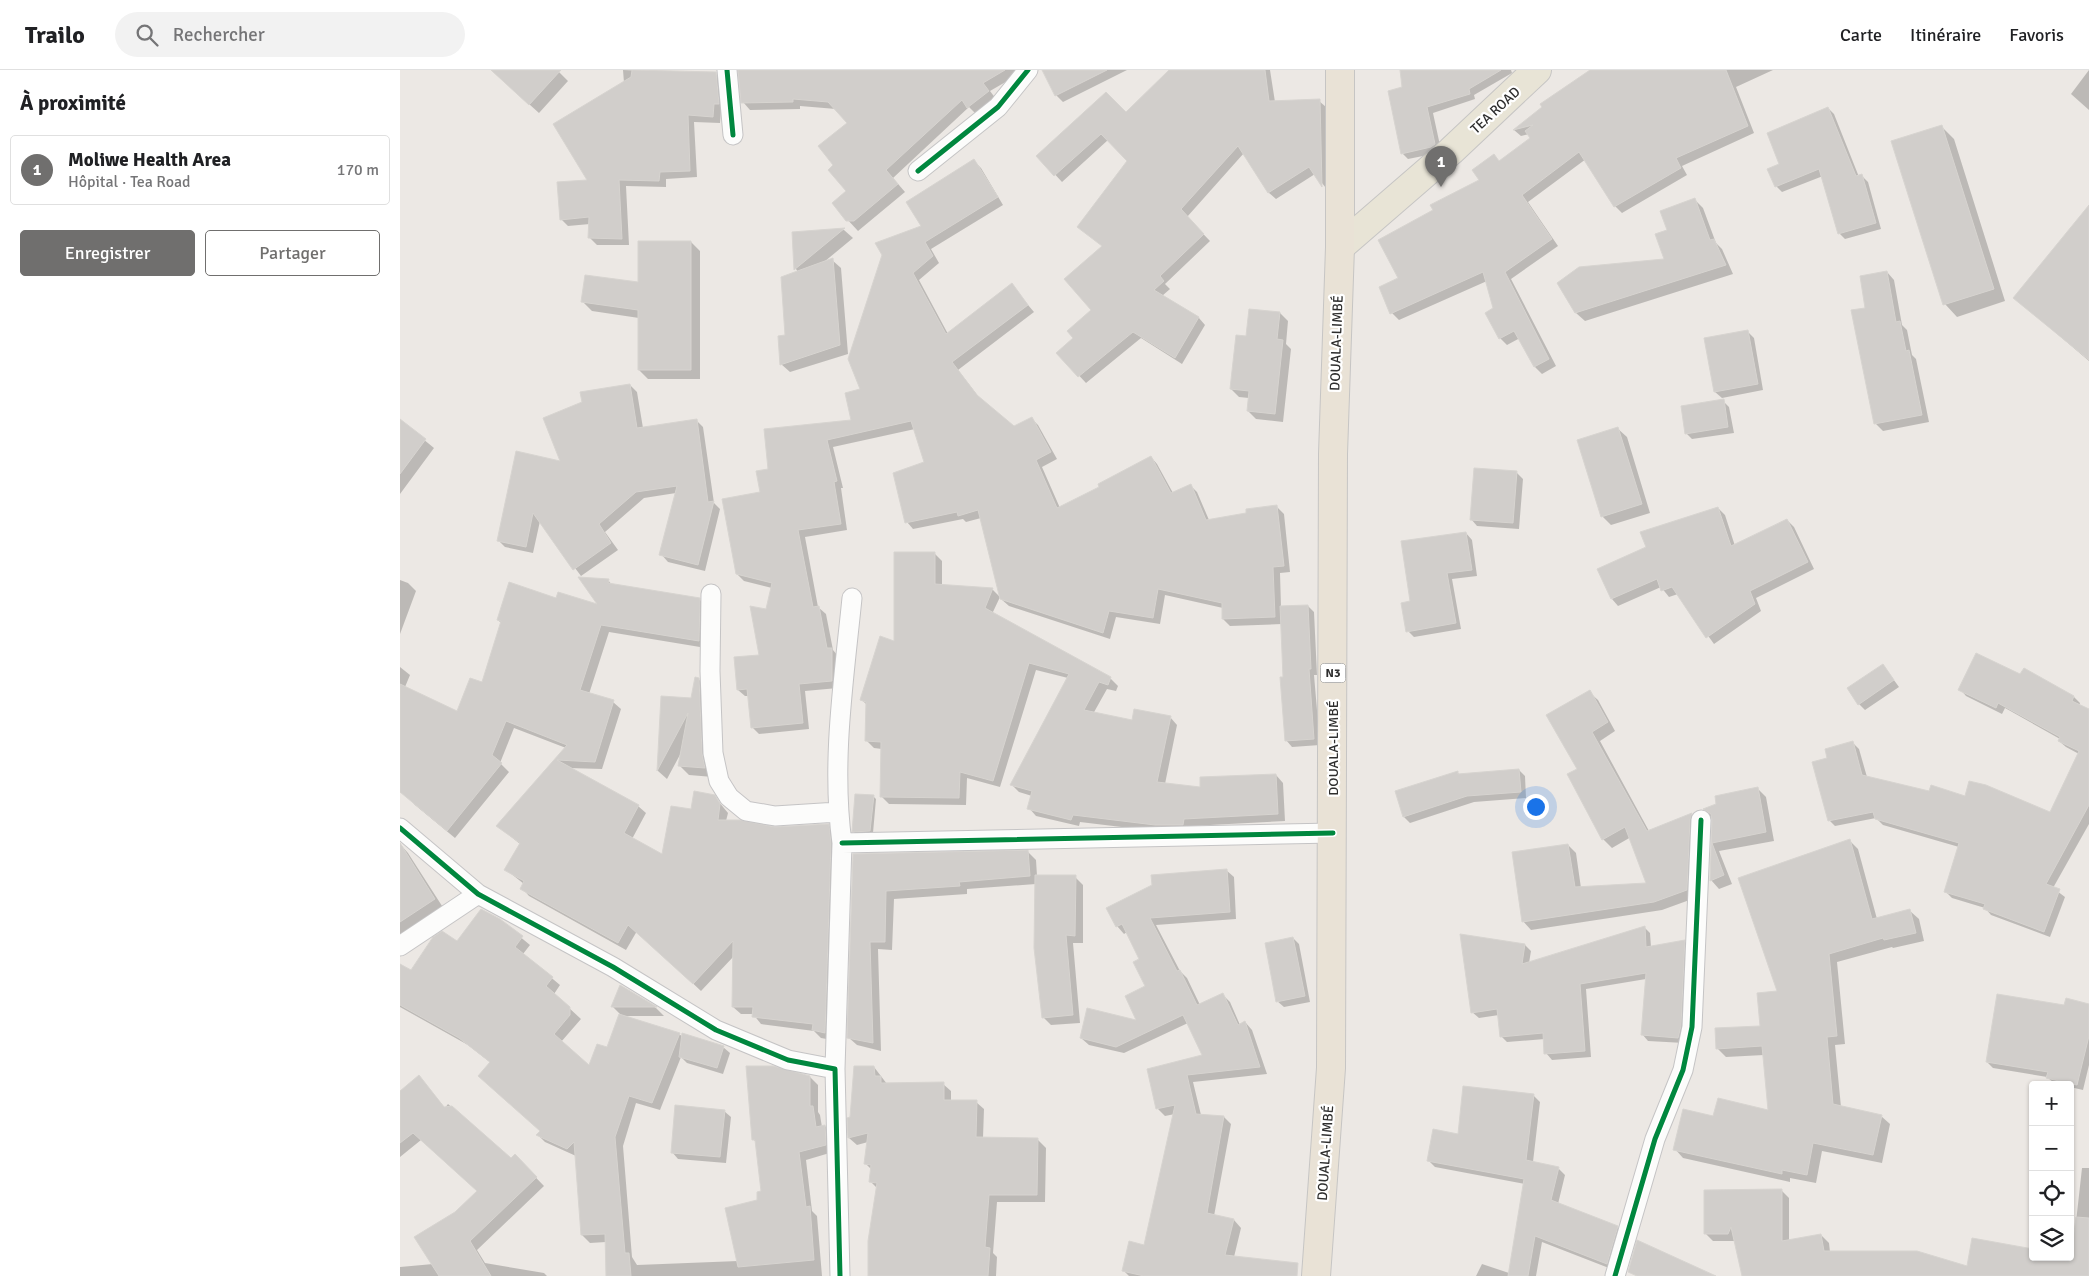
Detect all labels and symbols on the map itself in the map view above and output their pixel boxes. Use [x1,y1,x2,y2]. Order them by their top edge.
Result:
street label: TEA ROAD [1467,83,1524,137]
pin: 1 [1425,146,1457,187]
street label: DOUALA-LIMBÉ [1326,295,1347,391]
road number: N3 [1320,664,1346,682]
street label: DOUALA-LIMBÉ [1325,700,1342,796]
your location [1523,794,1549,820]
street label: DOUALA-LIMBÉ [1314,1105,1337,1201]

